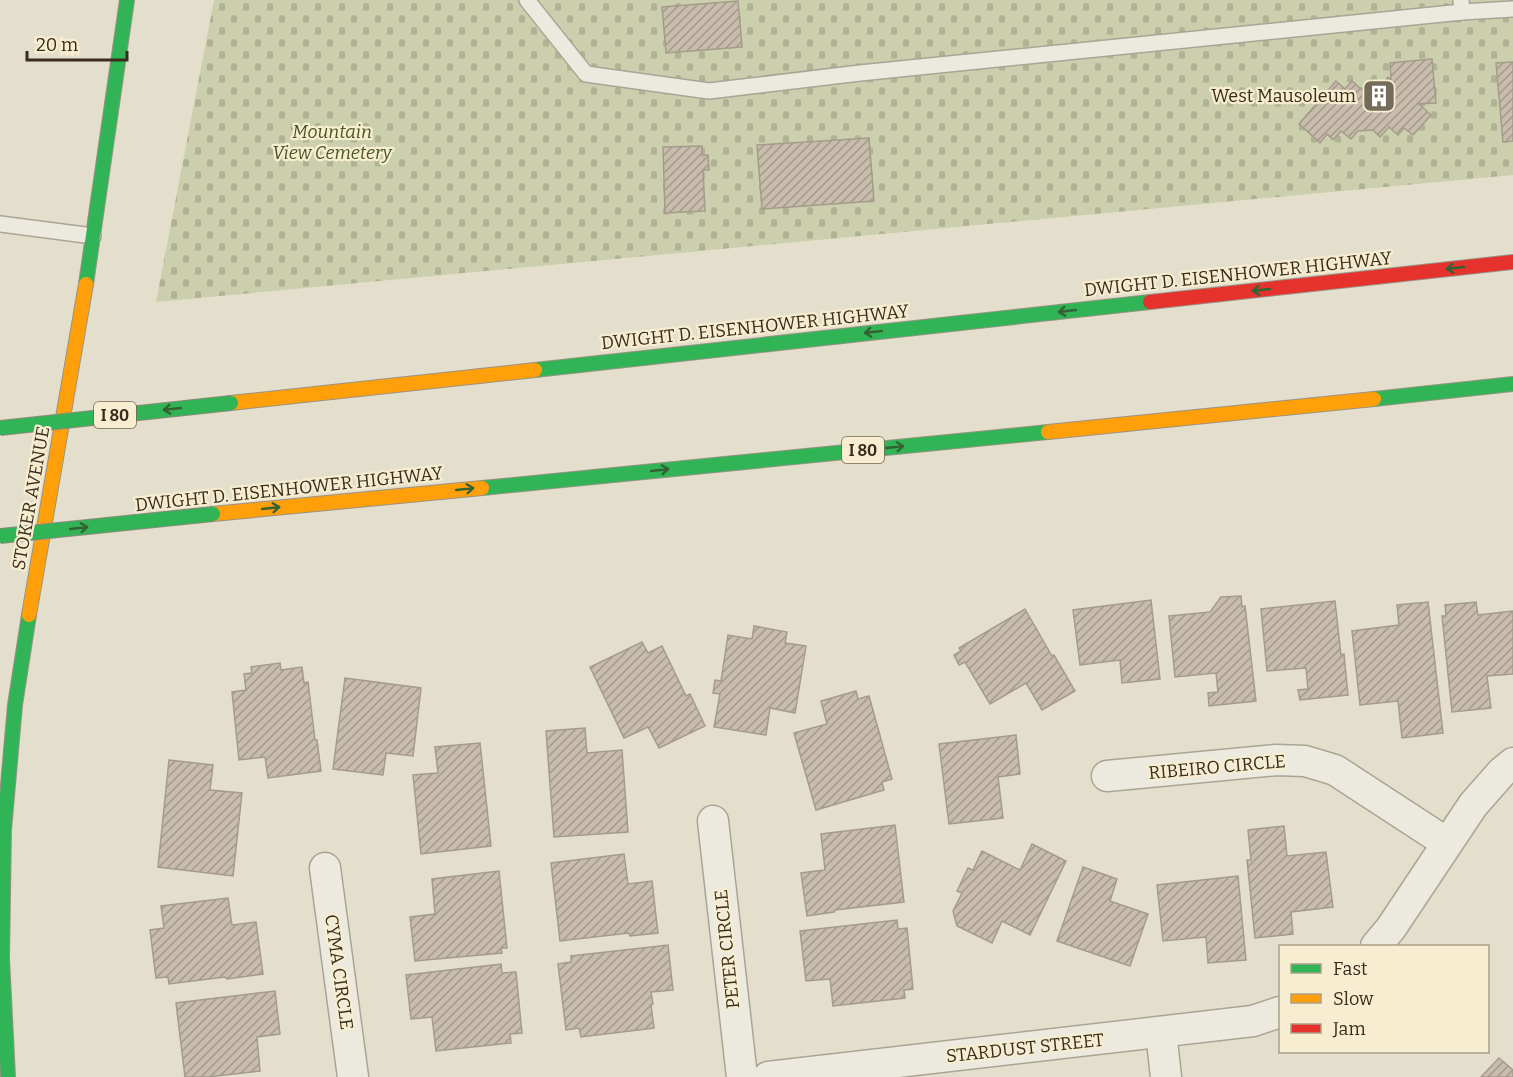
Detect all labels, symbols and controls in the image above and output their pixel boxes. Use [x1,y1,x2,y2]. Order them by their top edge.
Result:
scale bar [27,24,128,62]
text: 20 m [36,34,78,56]
building icon: West Mausoleum [1361,78,1397,114]
place label: West Mausoleum [1211,85,1356,107]
park label: Mountain View Cemetery [272,121,393,164]
street label: DWIGHT D. EISENHOWER HIGHWAY [1083,247,1393,301]
one-way arrow [1445,263,1465,274]
one-way arrow [1252,284,1271,295]
street label: DWIGHT D. EISENHOWER HIGHWAY [600,300,910,354]
one-way arrow [1058,306,1078,317]
one-way arrow [864,327,884,338]
road number: I 80 [94,402,136,428]
one-way arrow [163,404,183,415]
street label: STOKER AVENUE [8,425,54,571]
road number: I 80 [842,437,884,463]
one-way arrow [885,441,905,452]
street label: DWIGHT D. EISENHOWER HIGHWAY [134,462,444,516]
one-way arrow [649,464,669,475]
one-way arrow [455,483,475,494]
one-way arrow [261,502,281,513]
one-way arrow [69,522,89,533]
street label: RIBEIRO CIRCLE [1147,750,1287,784]
street label: PETER CIRCLE [710,888,744,1010]
street label: CYMA CIRCLE [320,913,358,1031]
legend [1279,945,1489,1053]
text: Fast [1333,958,1368,980]
text: Slow [1333,988,1374,1010]
text: Jam [1332,1018,1366,1040]
street label: STARDUST STREET [945,1029,1105,1067]

